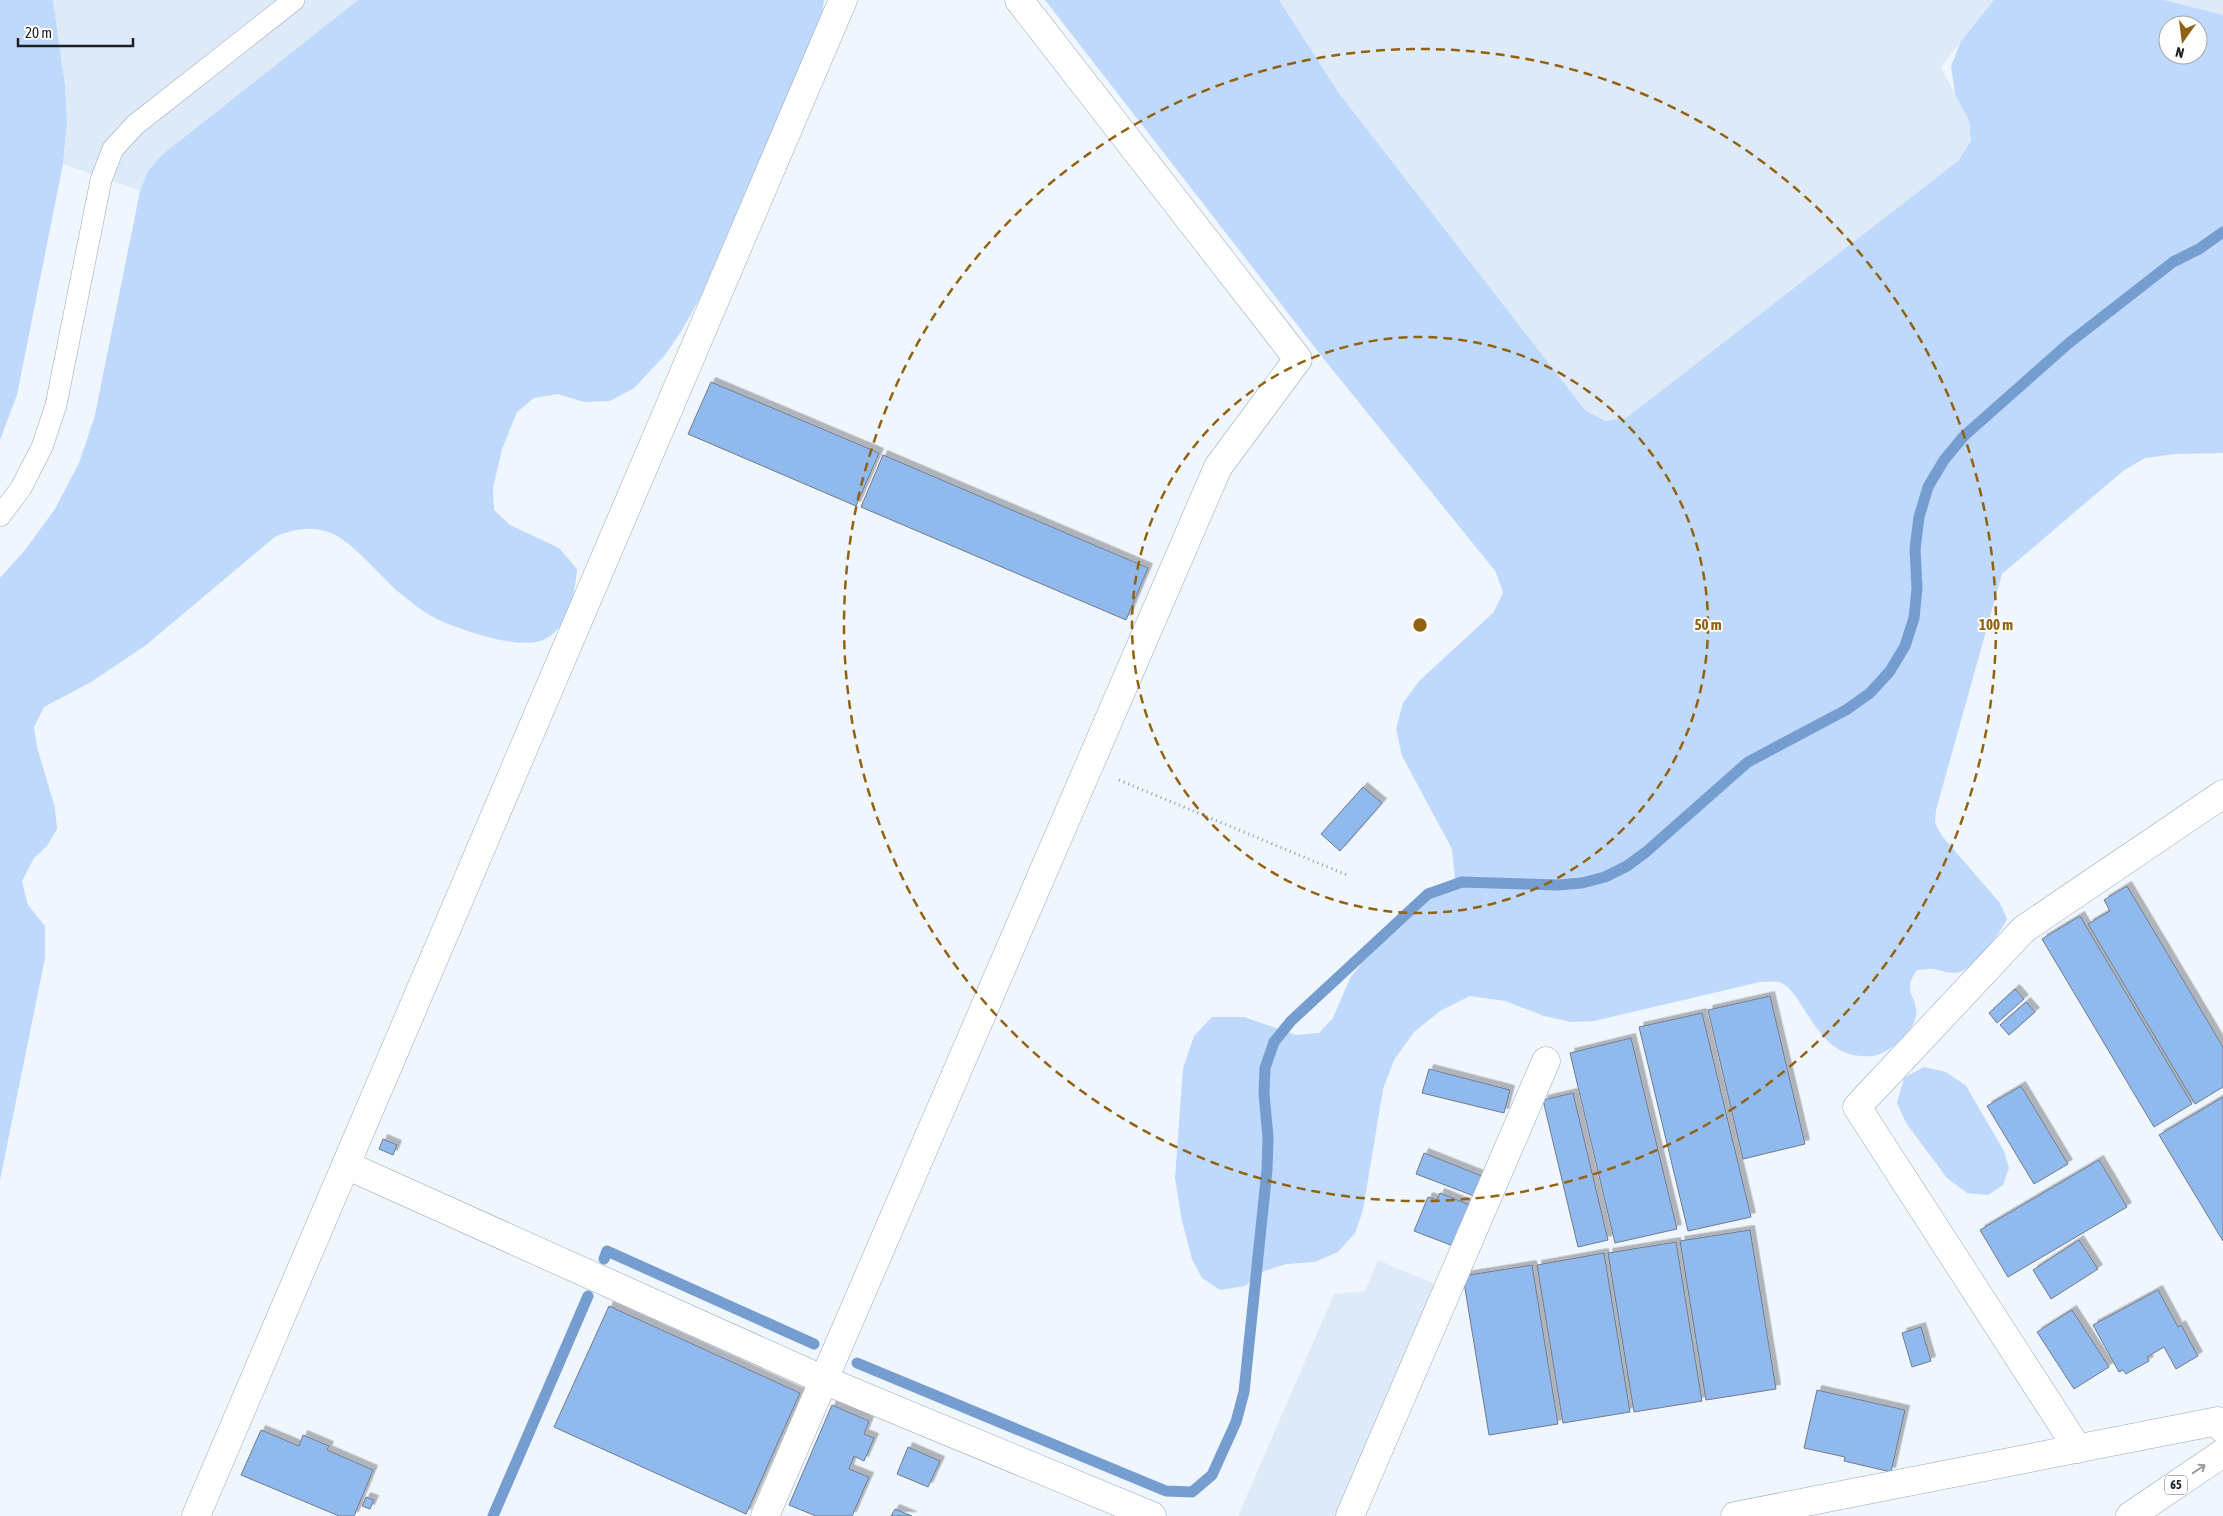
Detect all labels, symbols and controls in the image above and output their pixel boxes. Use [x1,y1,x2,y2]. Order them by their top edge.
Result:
scale bar [18,15,132,47]
north arrow [2158,15,2208,65]
text: 20 m [25,24,52,41]
text: N [2174,44,2186,61]
centre of rings [1411,616,1429,634]
text: 50 m [1695,616,1722,633]
text: 100 m [1979,616,2013,633]
one-way arrow [2192,1464,2206,1474]
road number: 65 [2165,1476,2187,1494]

